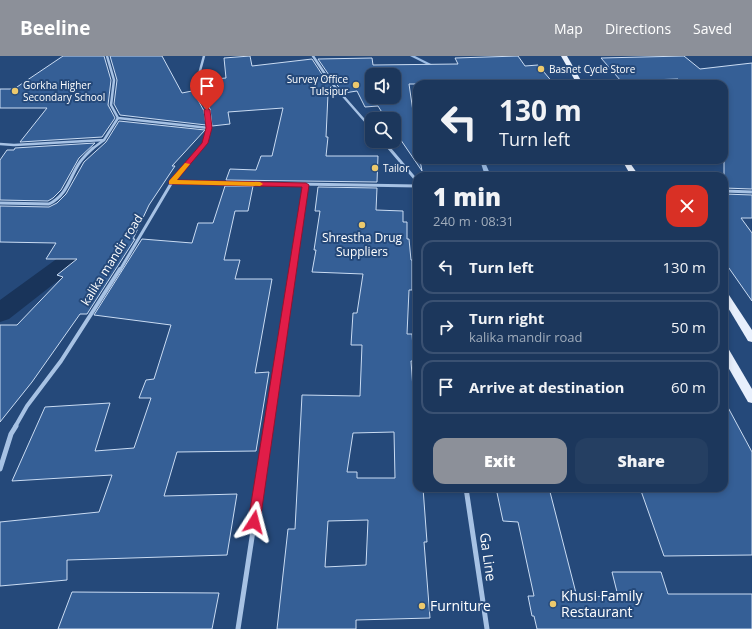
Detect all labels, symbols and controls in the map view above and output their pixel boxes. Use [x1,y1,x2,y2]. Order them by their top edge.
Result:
text: Beeline [20,15,91,41]
text: Map [554,19,583,38]
text: Directions [605,19,671,38]
text: Saved [693,19,732,38]
place label: Basnet Cycle Store [549,62,636,76]
marker: Basnet Cycle Store [536,64,546,74]
map controls [365,68,401,148]
button: sound [365,68,401,104]
pin [190,69,224,110]
place label: Survey Office Tulsipur [287,72,348,98]
icon: arrive [196,75,218,97]
place label: Gorkha Higher Secondary School [23,78,105,104]
marker: Survey Office Tulsipur [351,80,361,90]
marker: Gorkha Higher Secondary School [10,86,20,96]
text: 130 m [499,91,582,129]
icon: left [433,96,485,148]
button: search [365,112,401,148]
text: Turn left [499,127,570,151]
place label: Tailor [383,161,409,175]
marker: Tailor [370,163,380,173]
text: 1 min [433,180,501,213]
button: close [666,185,708,227]
street label: kalika mandir road [77,211,147,309]
text: 240 m · 08:31 [433,212,514,230]
marker: Shrestha Drug Suppliers [357,220,367,230]
place label: Shrestha Drug Suppliers [322,229,403,260]
icon: left [435,256,457,278]
text: Turn left [469,257,534,277]
text: 130 m [662,257,706,277]
text: Turn right [469,308,544,328]
icon: right [435,316,457,338]
text: 50 m [671,317,706,337]
text: kalika mandir road [469,328,583,346]
icon: arrive [435,376,457,398]
text: Arrive at destination [469,377,624,397]
text: 60 m [671,377,706,397]
button: Exit [433,438,567,484]
button: Share [575,438,708,484]
position arrow [233,501,275,543]
street label: Ga Line [476,531,501,583]
place label: Khusi Family Restaurant [561,586,644,621]
place label: Furniture [430,596,491,615]
marker: Khusi Family Restaurant [548,599,558,609]
marker: Furniture [417,601,427,611]

